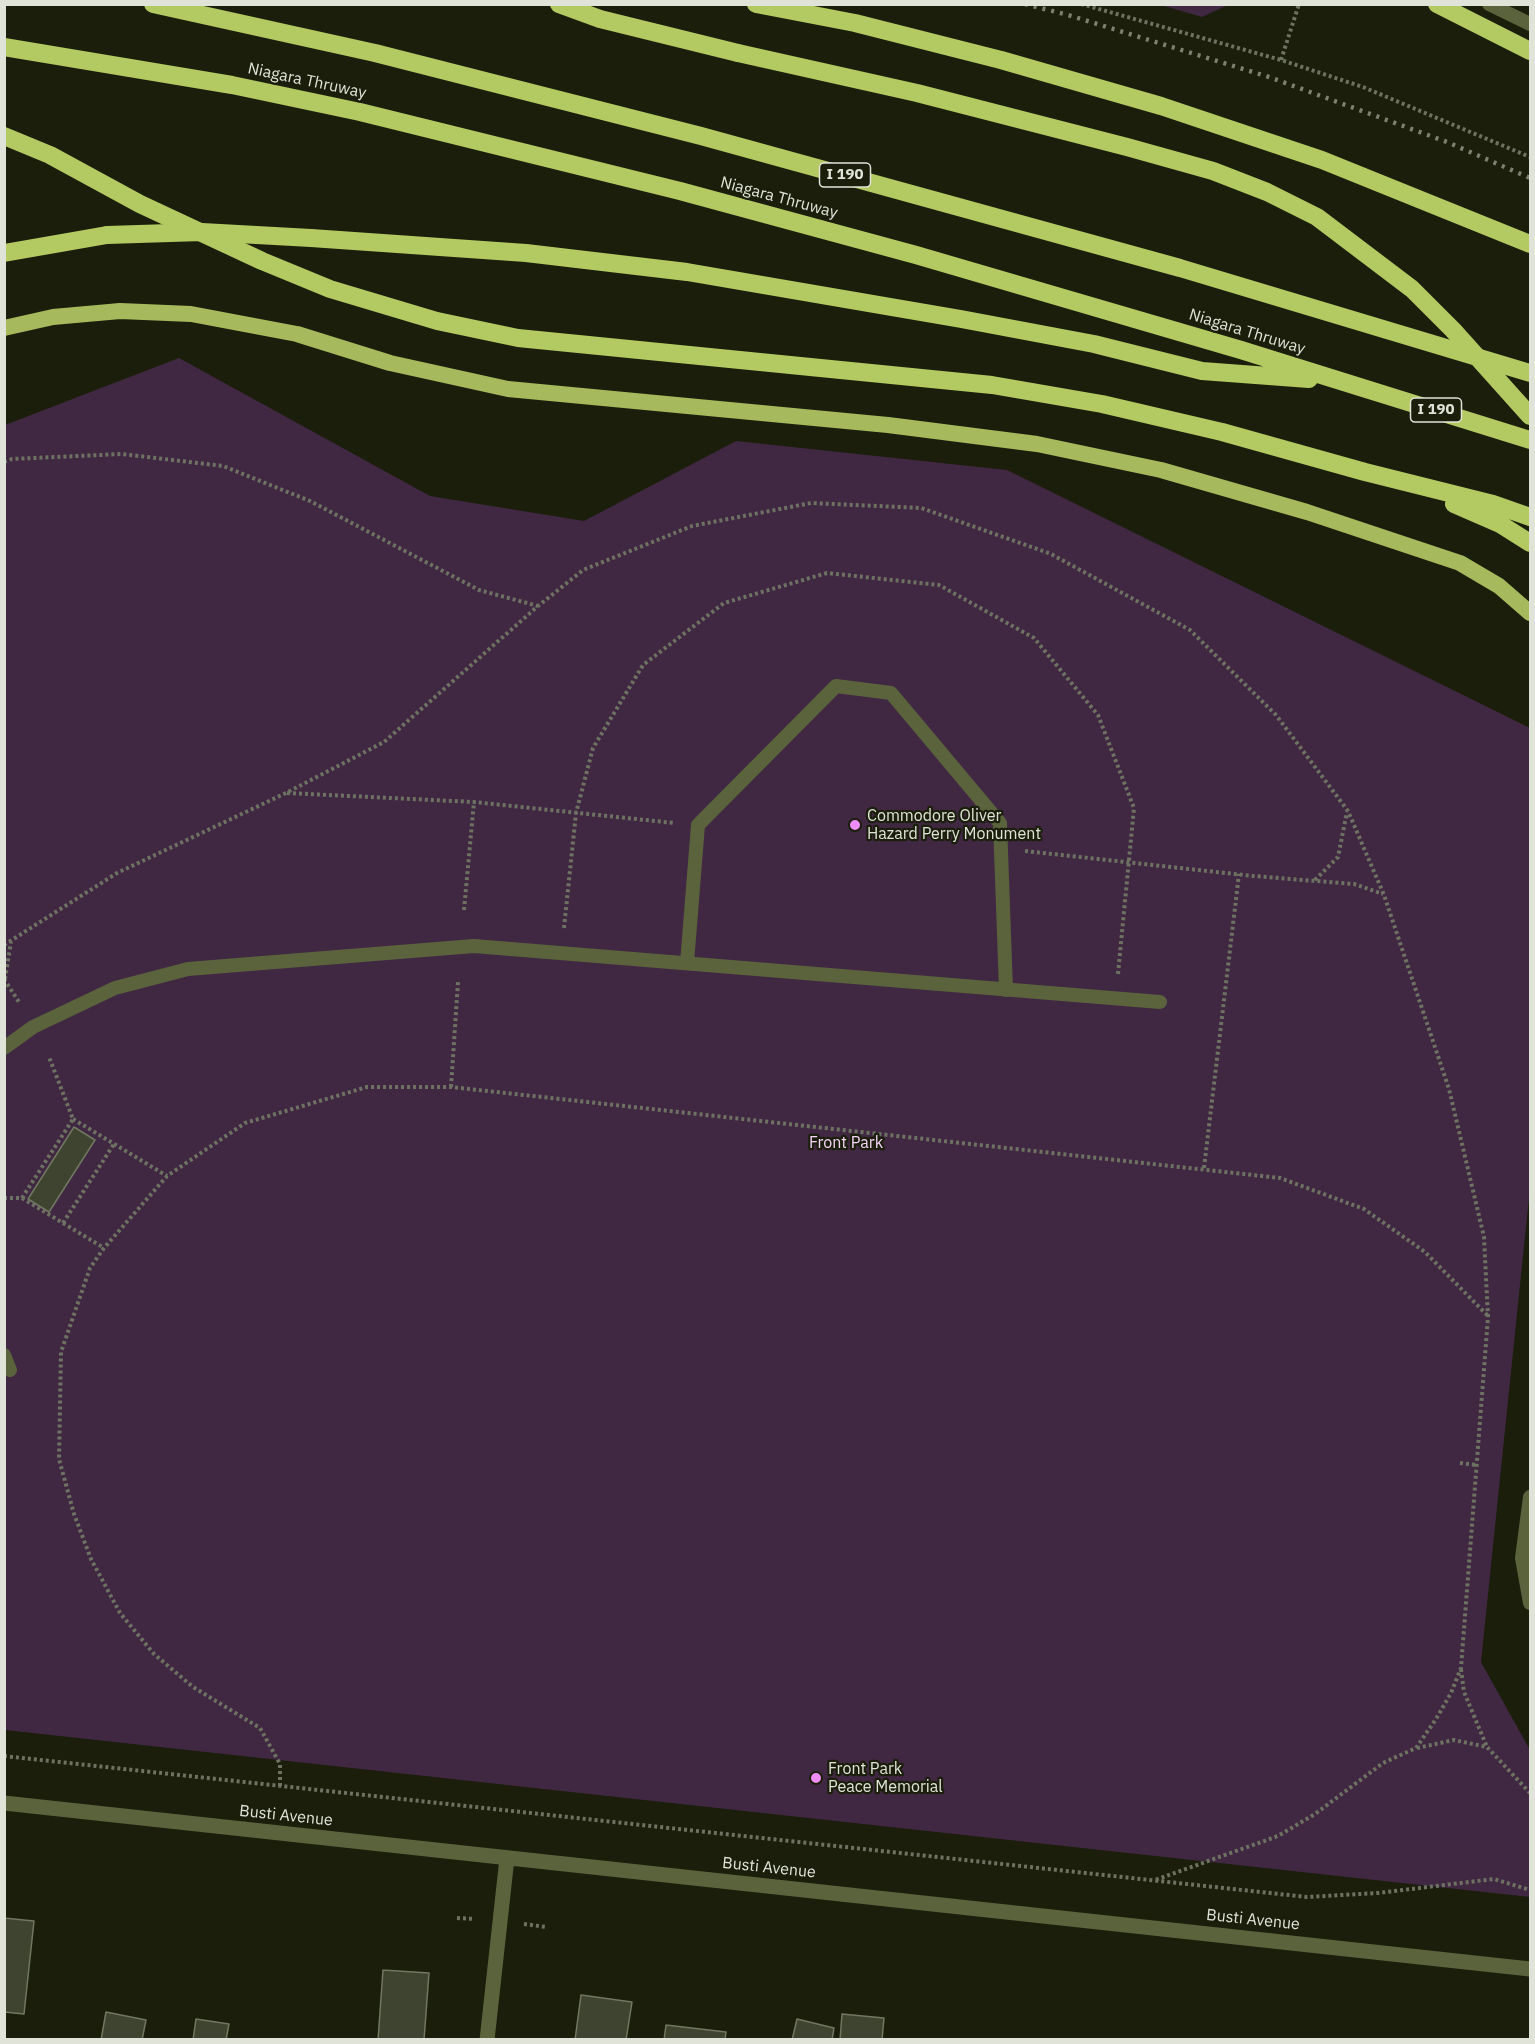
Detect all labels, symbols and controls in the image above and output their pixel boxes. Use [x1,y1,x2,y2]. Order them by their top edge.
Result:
street label: Niagara Thruway [246,59,368,103]
road number: I 190 [820,163,870,187]
street label: Niagara Thruway [718,173,840,223]
street label: Niagara Thruway [1186,305,1308,359]
road number: I 190 [1410,398,1462,422]
place label: Commodore Oliver Hazard Perry Monument [867,806,1041,844]
marker: Commodore Oliver Hazard Perry Monument [848,818,862,832]
park label: Front Park [809,1133,883,1153]
place label: Front Park Peace Memorial [828,1759,943,1797]
marker: Front Park Peace Memorial [809,1771,823,1785]
street label: Busti Avenue [238,1802,334,1830]
street label: Busti Avenue [721,1854,817,1882]
street label: Busti Avenue [1205,1906,1301,1934]

